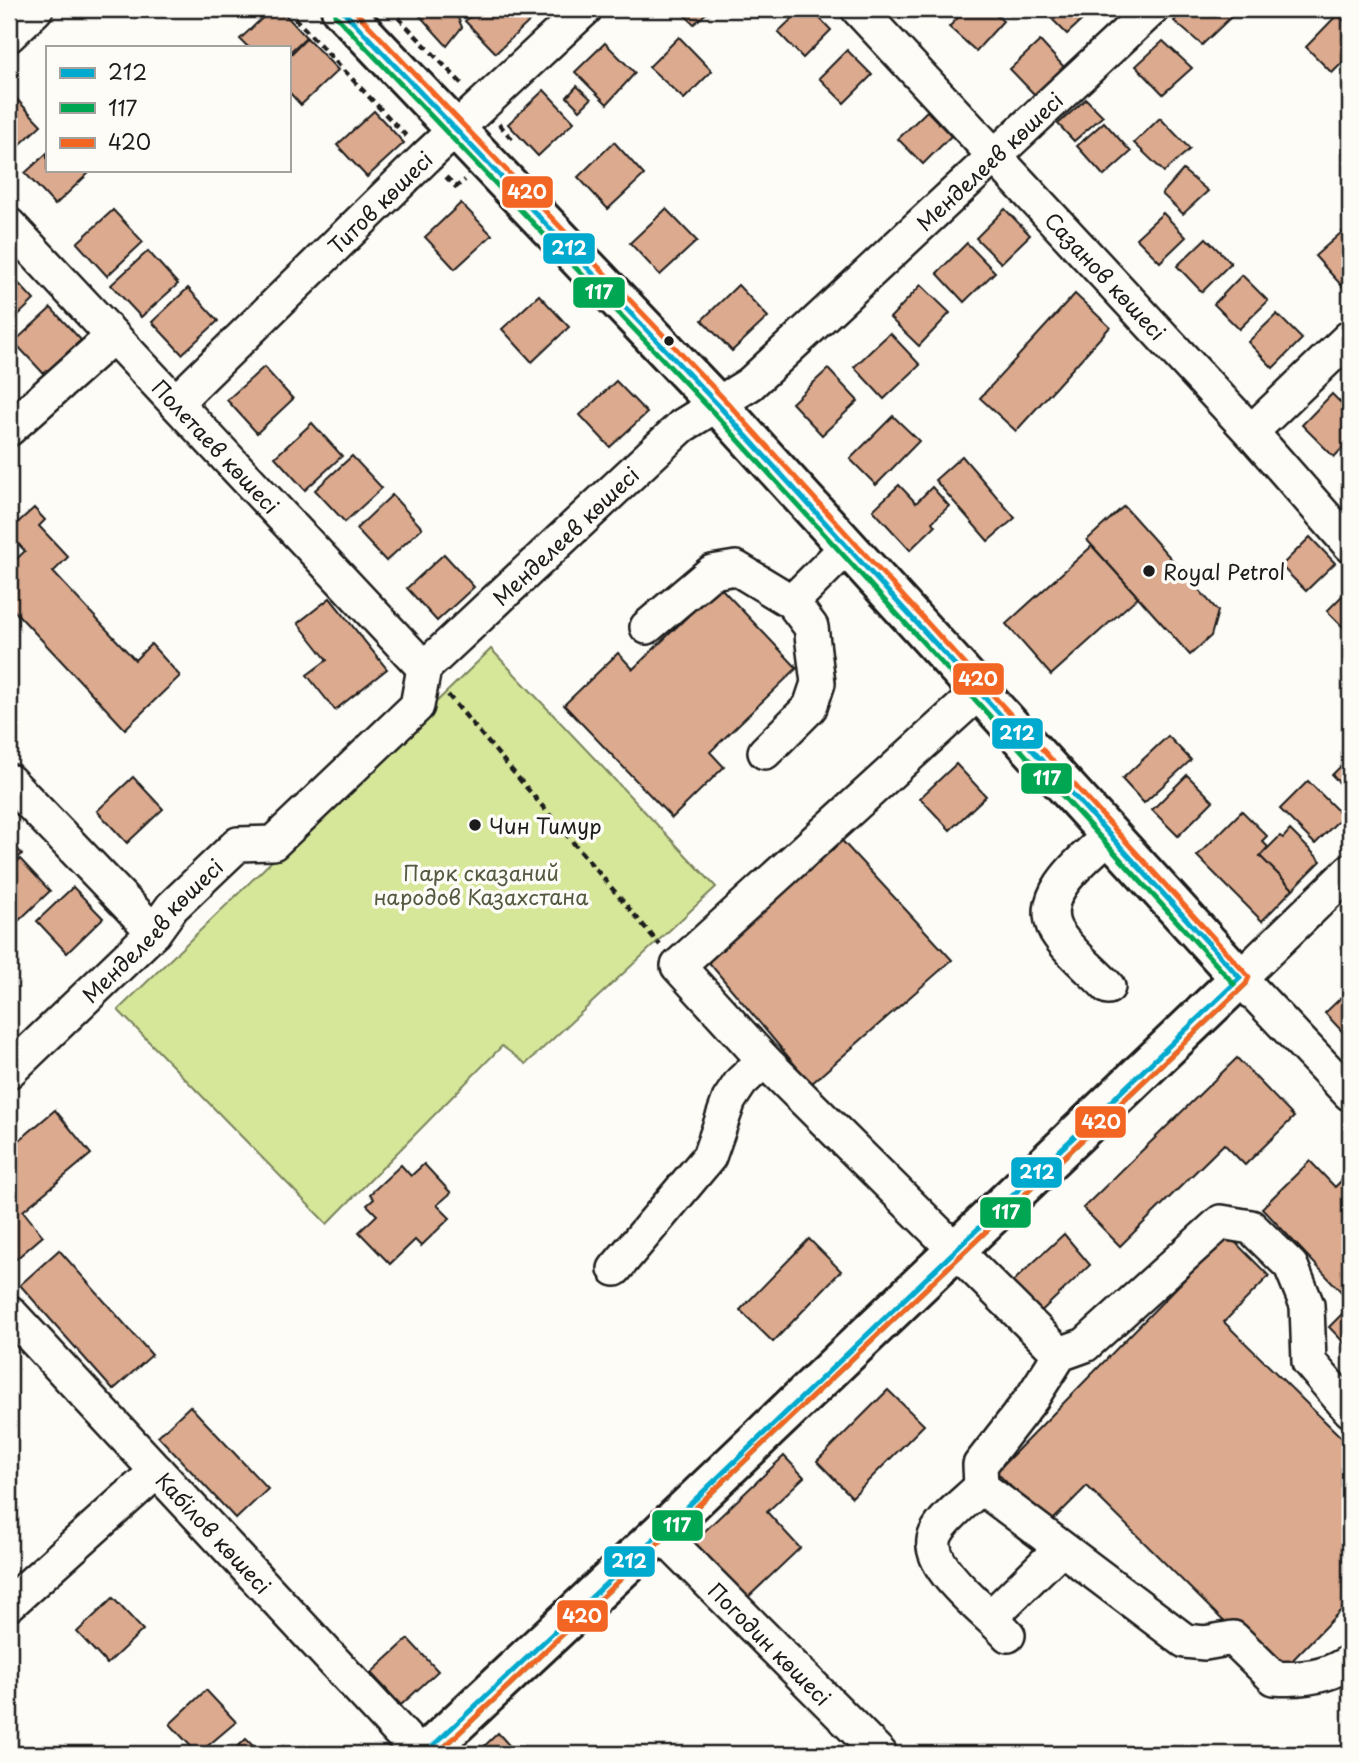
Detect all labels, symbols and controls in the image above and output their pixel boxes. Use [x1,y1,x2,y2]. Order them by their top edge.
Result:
legend [46,46,290,172]
text: 212 [108,55,147,87]
street label: Менделеев көшесі [908,84,1070,238]
text: 117 [108,91,138,123]
text: 420 [108,125,151,157]
street label: Титов көшесі [320,143,439,261]
line badge: 420 [501,175,554,209]
text: 420 [507,177,547,205]
street label: Сазанов көшесі [1038,204,1174,347]
line badge: 212 [542,232,596,265]
text: 212 [551,233,587,261]
line badge: 117 [572,276,626,309]
text: 117 [585,277,614,305]
unlabelled marker [662,334,676,348]
street label: Полетаев көшесі [145,372,287,521]
street label: Менделеев көшесі [485,459,646,612]
place label: Royal Petrol [1163,555,1285,587]
marker: Royal Petrol [1141,563,1157,579]
line badge: 420 [952,662,1005,696]
text: 420 [958,664,998,692]
line badge: 212 [991,717,1044,750]
text: 212 [999,718,1035,746]
line badge: 117 [1020,762,1073,795]
text: 117 [1033,763,1062,791]
place label: Чин Тимур [489,809,602,841]
marker: Чин Тимур [467,817,483,833]
street label: Менделеев көшесі [74,851,230,1009]
park label: Парк сказаний народов Казахстана [373,856,589,912]
line badge: 420 [1074,1105,1127,1139]
text: 420 [1081,1107,1121,1135]
line badge: 212 [1010,1156,1063,1189]
text: 212 [1019,1157,1055,1185]
line badge: 117 [979,1196,1032,1229]
text: 117 [992,1197,1021,1225]
street label: Кабілов көшесі [149,1464,279,1601]
line badge: 117 [651,1509,704,1542]
text: 117 [663,1510,692,1538]
line badge: 212 [603,1545,656,1578]
text: 212 [611,1546,647,1574]
street label: Погодин көшесі [701,1575,839,1712]
line badge: 420 [556,1599,609,1633]
text: 420 [562,1601,602,1629]

